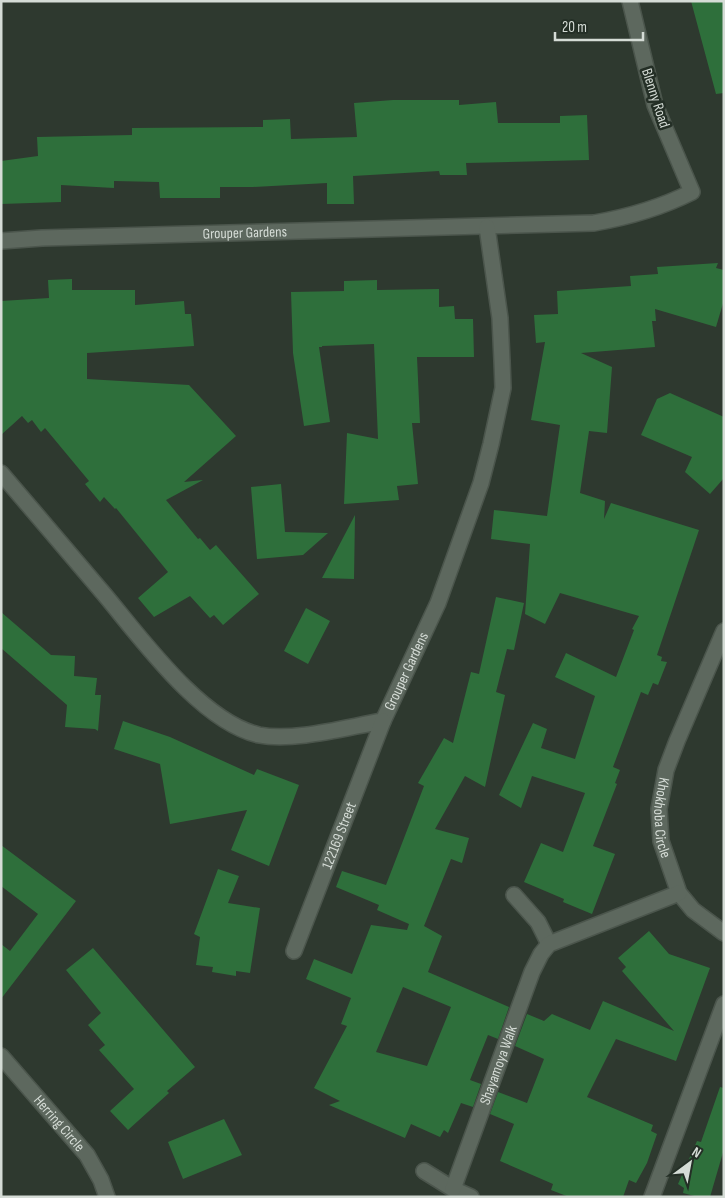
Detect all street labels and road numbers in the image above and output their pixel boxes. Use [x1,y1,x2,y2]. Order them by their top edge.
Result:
street label: Blenny Road [637,66,674,130]
street label: Grouper Gardens [202,222,287,244]
street label: Grouper Gardens [380,629,433,714]
street label: Khokhoba Circle [649,776,675,861]
street label: 122169 Street [318,799,361,872]
street label: Shayamoya Walk [475,1023,522,1107]
street label: Herring Circle [29,1091,89,1156]

